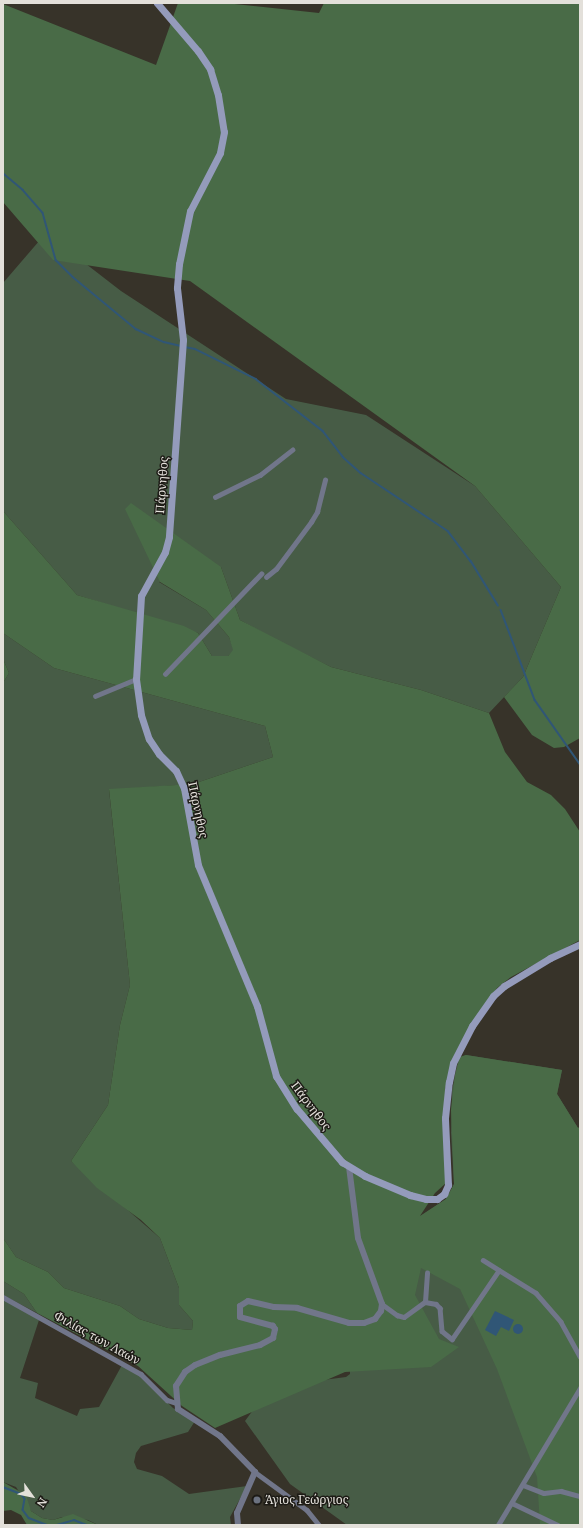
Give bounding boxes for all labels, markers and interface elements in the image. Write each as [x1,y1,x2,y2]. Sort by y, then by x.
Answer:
street label: Πάρνηθος [153,456,171,514]
street label: Πάρνηθος [185,780,211,840]
street label: Πάρνηθος [288,1079,334,1133]
street label: Φιλίας των Λαών [51,1308,143,1368]
north arrow [12,1476,52,1516]
place label: Άγιος Γεώργιος [265,1493,349,1507]
text: N [34,1495,51,1511]
marker: Άγιος Γεώργιος [252,1495,262,1505]

